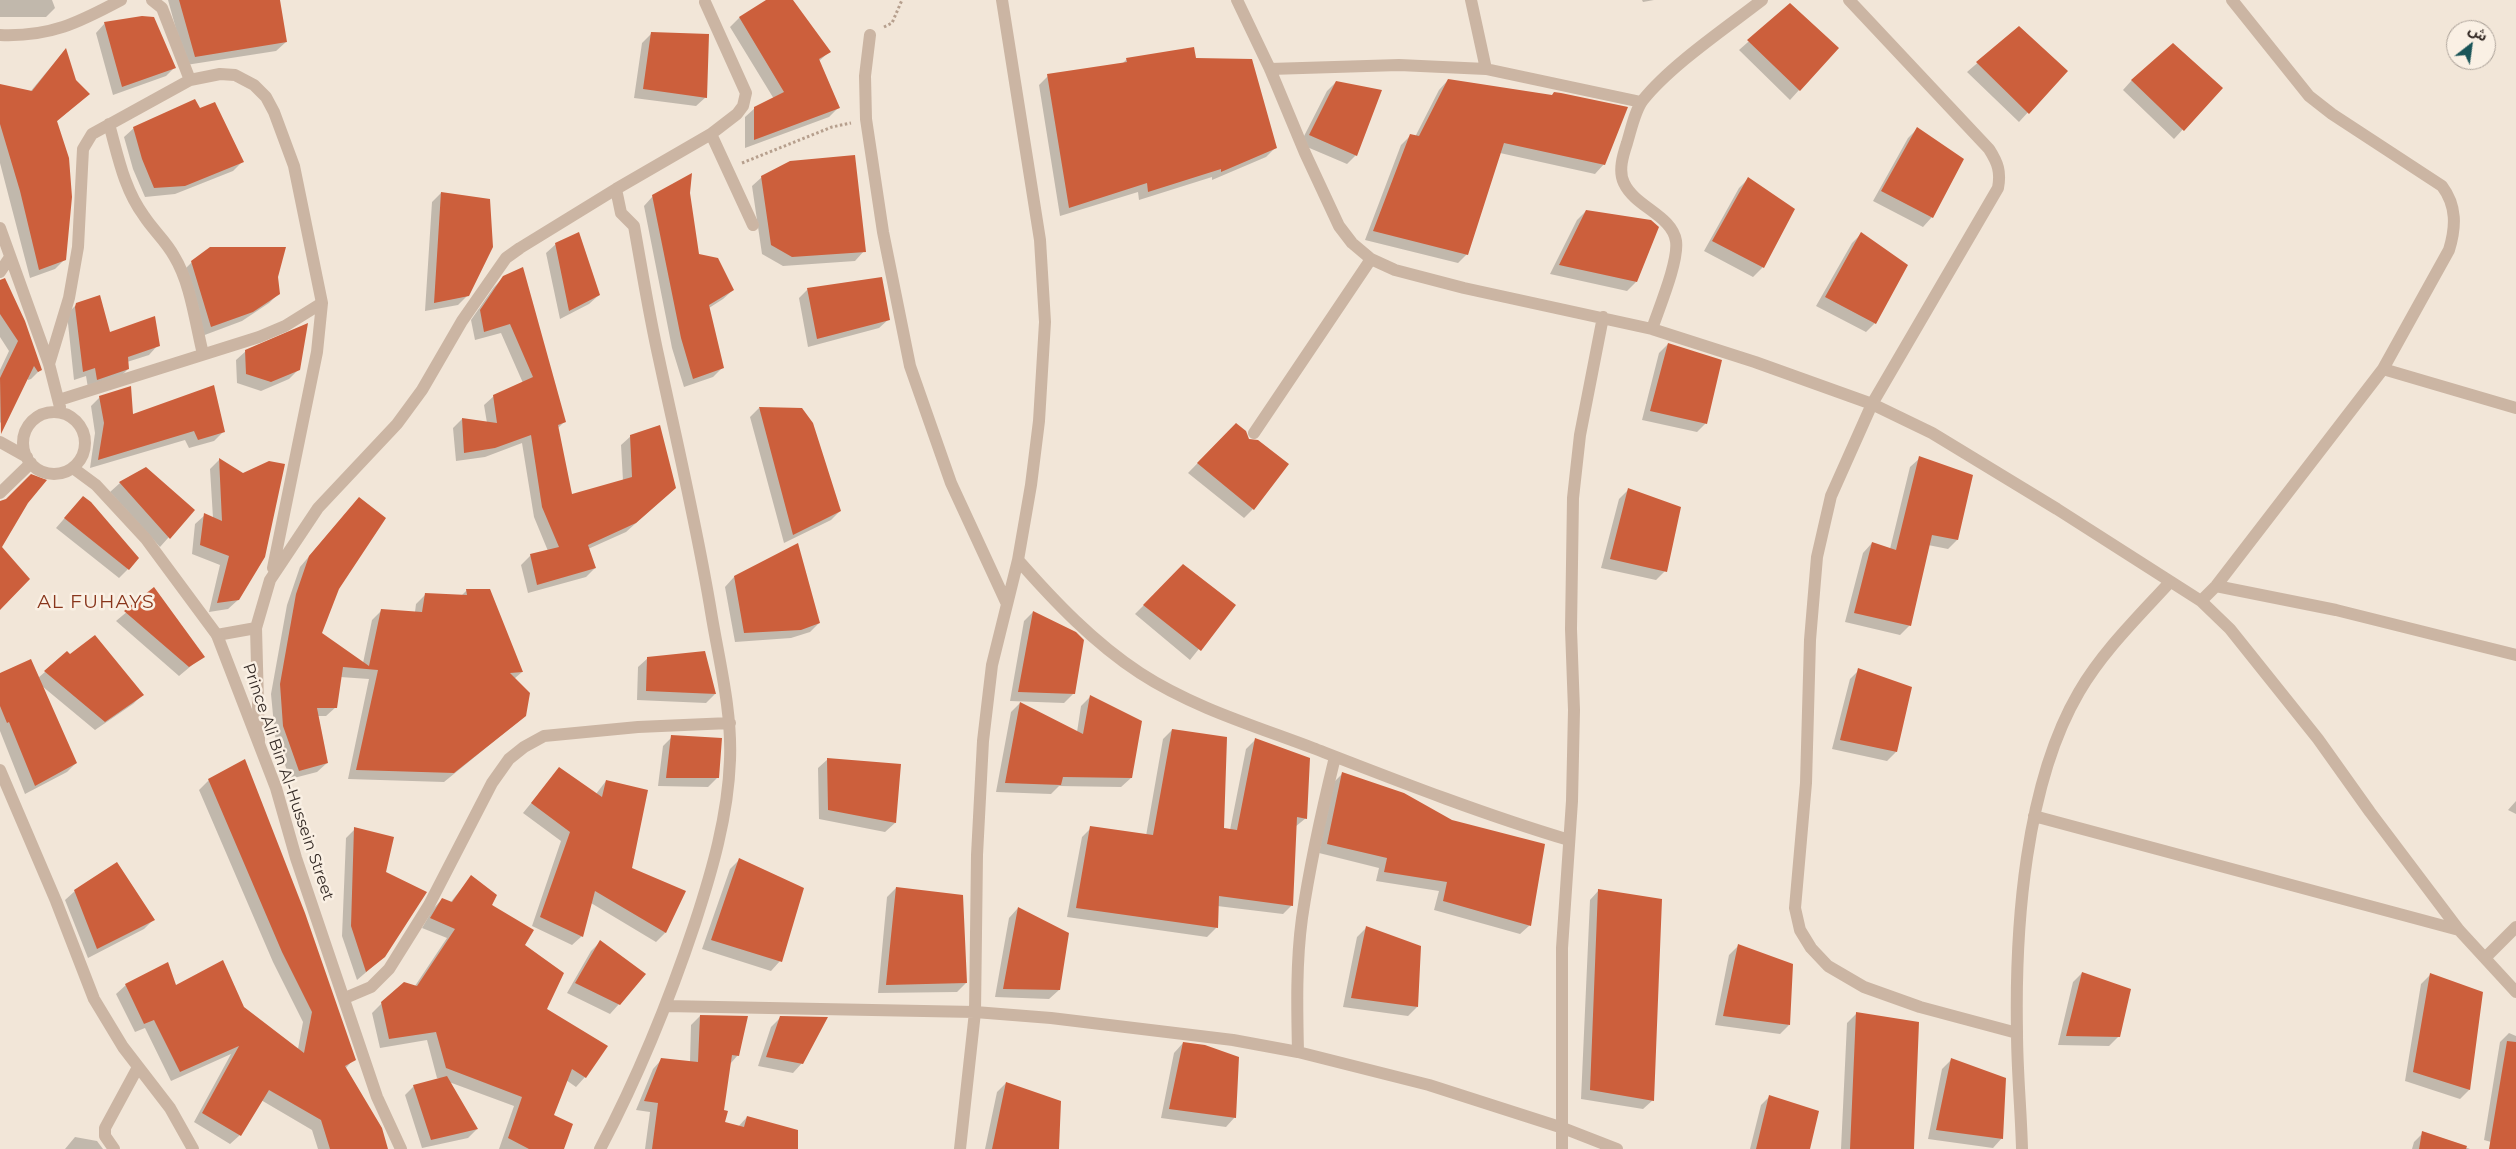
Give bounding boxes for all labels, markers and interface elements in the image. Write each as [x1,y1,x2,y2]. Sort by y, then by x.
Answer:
north arrow [2446,20,2496,70]
text: ش [2465,20,2491,45]
district label: AL FUHAYS [36,591,156,613]
street label: Prince Ali Bin Al-Hussein Street [238,661,338,903]

